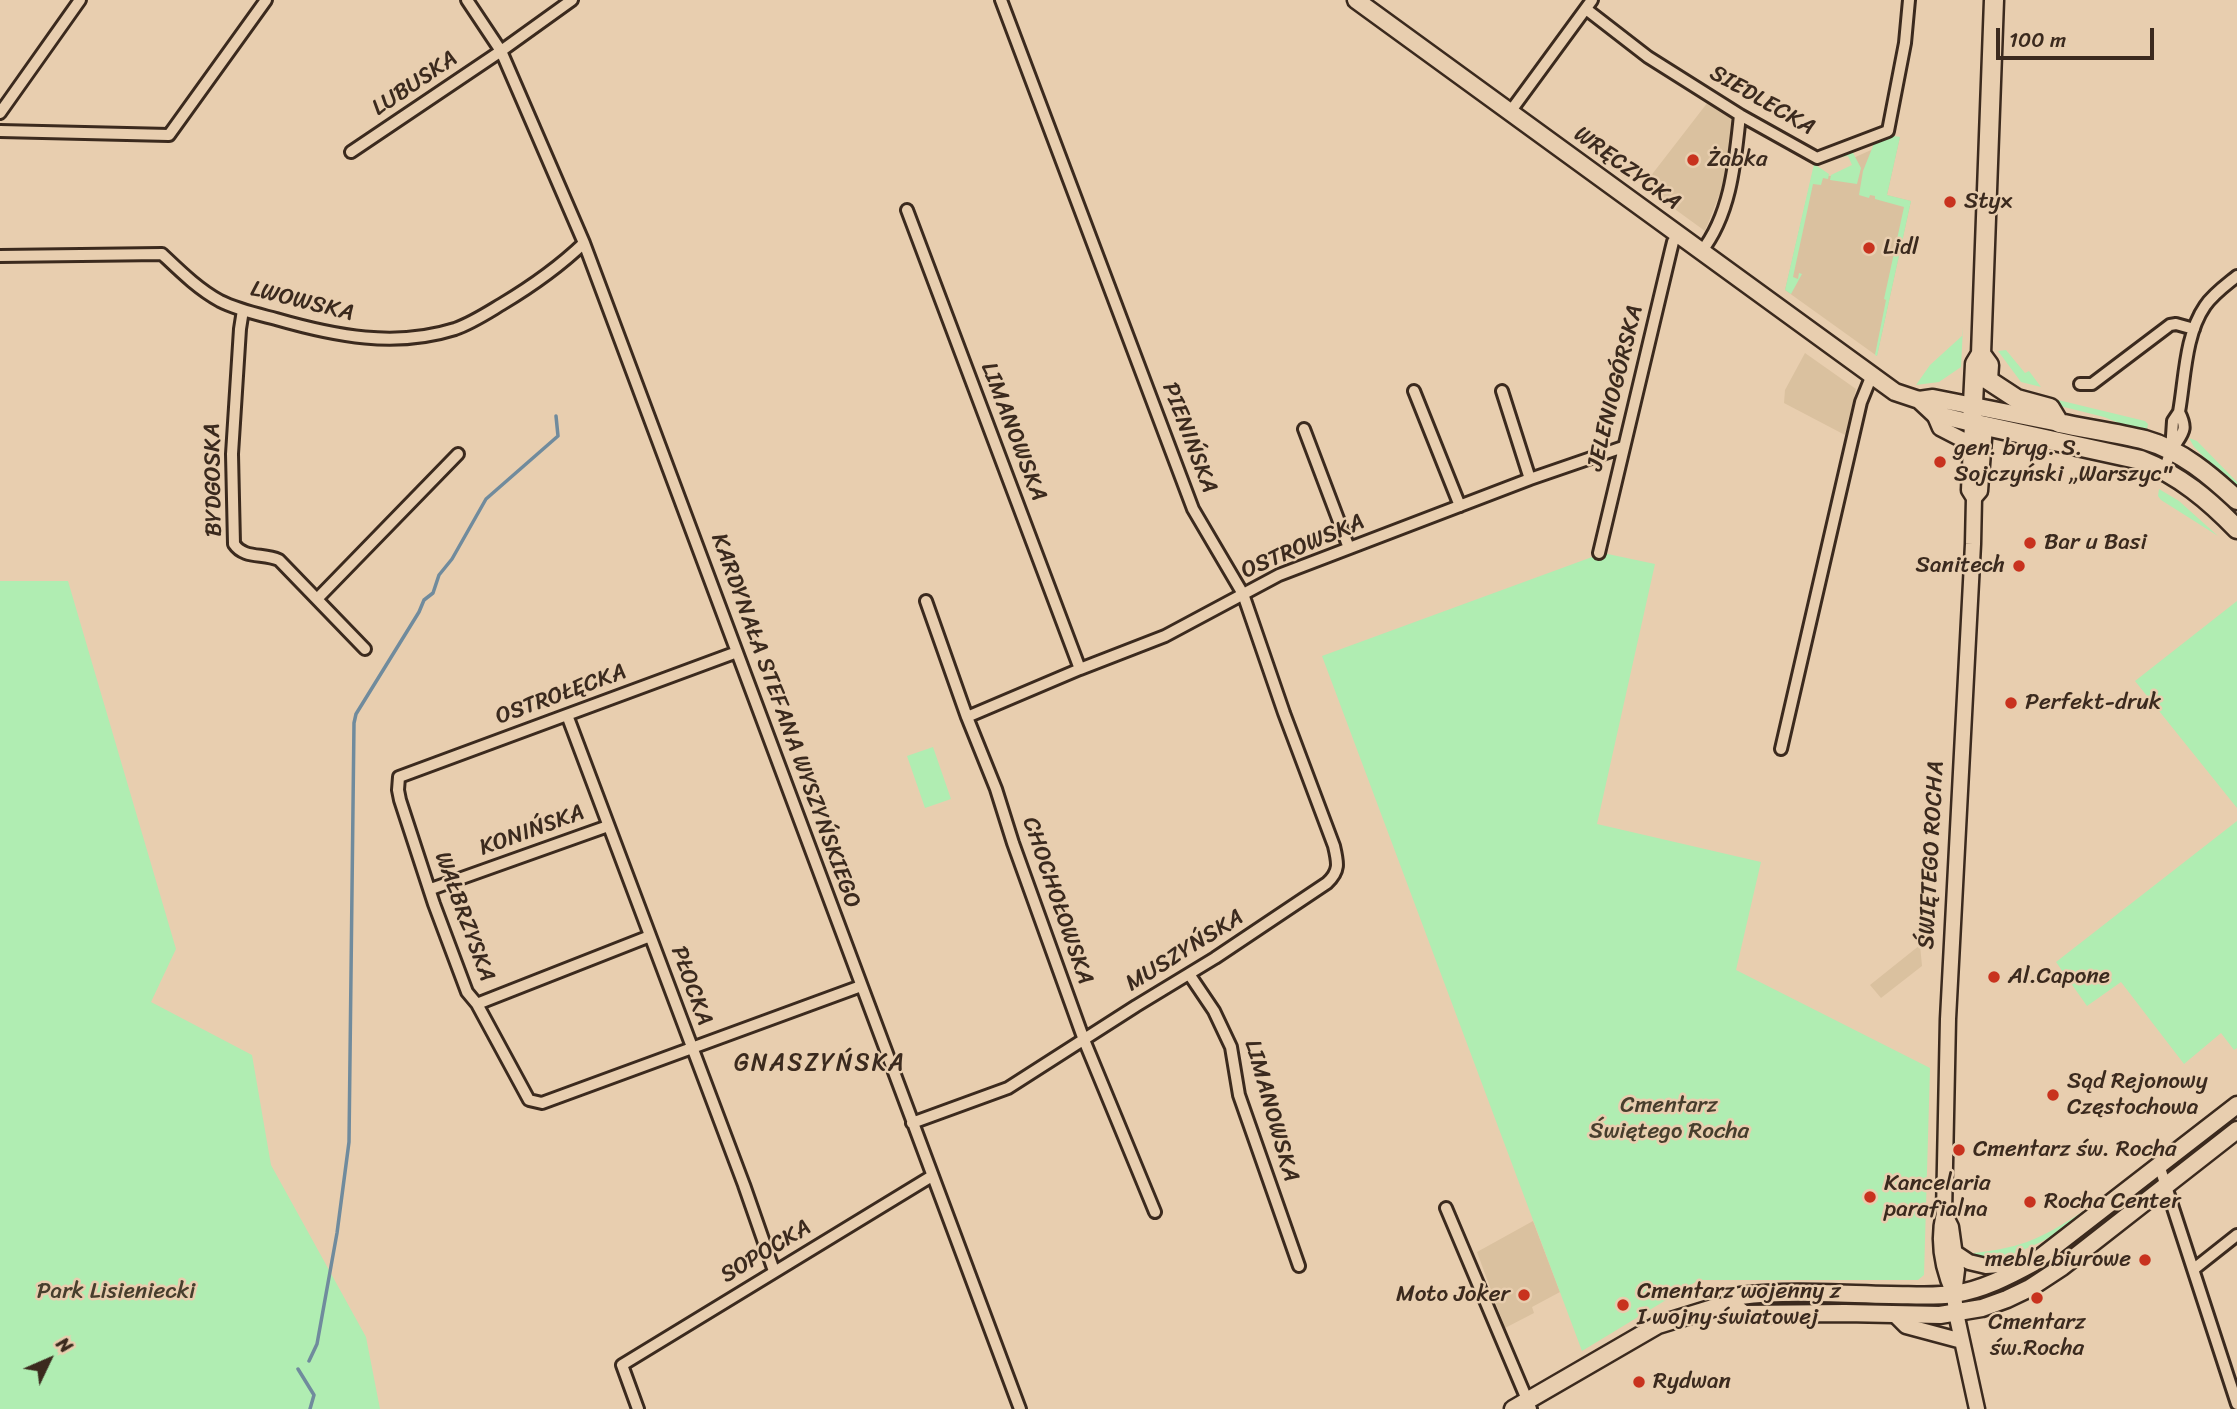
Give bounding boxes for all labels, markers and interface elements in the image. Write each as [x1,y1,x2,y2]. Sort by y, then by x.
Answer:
scale bar [1999,14,2156,58]
text: 100 m [2009,21,2066,59]
street label: LUBUSKA [367,45,463,123]
street label: SIEDLECKA [1704,60,1820,142]
street label: WRĘCZYCKA [1568,121,1686,217]
place label: Żabka [1707,146,1767,174]
marker: Żabka [1685,152,1701,168]
place label: Styx [1964,188,2012,216]
marker: Styx [1942,194,1958,210]
place label: Lidl [1883,234,1919,262]
marker: Lidl [1861,240,1877,256]
street label: LWOWSKA [248,276,356,328]
street label: JELENIOGÓRSKA [1582,302,1650,474]
street label: LIMANOWSKA [974,359,1052,505]
street label: PIENIŃSKA [1155,379,1223,497]
street label: BYDGOSKA [199,423,229,537]
place label: gen. bryg. S. Sojczyński „Warszyc" [1954,435,2172,489]
marker: gen. bryg. S. Sojczyński „Warszyc" [1932,454,1948,470]
street label: OSTROWSKA [1237,509,1369,585]
place label: Bar u Basi [2044,529,2147,557]
street label: KARDYNAŁA STEFANA WYSZYŃSKIEGO [704,530,866,912]
marker: Bar u Basi [2022,535,2038,551]
place label: Sanitech [1916,552,2005,580]
marker: Sanitech [2011,558,2027,574]
street label: OSTROŁĘCKA [492,659,630,731]
place label: Perfekt-druk [2025,689,2161,717]
marker: Perfekt-druk [2003,695,2019,711]
street label: ŚWIĘTEGO ROCHA [1913,760,1951,950]
street label: KONIŃSKA [476,799,588,863]
street label: CHOCHOŁOWSKA [1015,814,1099,988]
street label: WAŁBRZYSKA [428,848,500,986]
street label: MUSZYŃSKA [1121,904,1249,998]
street label: PŁOCKA [664,942,718,1030]
place label: Al.Capone [2008,963,2110,991]
marker: Al.Capone [1986,969,2002,985]
street label: LIMANOWSKA [1238,1037,1304,1185]
district label: GNASZYŃSKA [737,1050,903,1078]
place label: Sąd Rejonowy Częstochowa [2067,1068,2208,1122]
marker: Sąd Rejonowy Częstochowa [2045,1087,2061,1103]
park label: Cmentarz Świętego Rocha [1589,1092,1749,1146]
place label: Cmentarz św. Rocha [1973,1136,2177,1164]
marker: Cmentarz św. Rocha [1951,1142,1967,1158]
place label: Kancelaria parafialna [1884,1170,1991,1224]
place label: Rocha Center [2044,1188,2181,1216]
marker: Kancelaria parafialna [1862,1189,1878,1205]
marker: Rocha Center [2022,1194,2038,1210]
street label: SOPOCKA [716,1214,816,1290]
place label: meble biurowe [1985,1246,2131,1274]
marker: meble biurowe [2137,1252,2153,1268]
park label: Park Lisieniecki [37,1278,195,1306]
place label: Cmentarz wojenny z I wojny światowej [1637,1278,1841,1332]
place label: Moto Joker [1396,1281,1510,1309]
marker: Moto Joker [1516,1287,1532,1303]
marker: Cmentarz św.Rocha [2029,1290,2045,1306]
marker: Cmentarz wojenny z I wojny światowej [1615,1297,1631,1313]
place label: Cmentarz św.Rocha [1988,1309,2086,1363]
north arrow [14,1325,84,1395]
text: N [48,1329,81,1361]
place label: Rydwan [1653,1368,1731,1396]
marker: Rydwan [1631,1374,1647,1390]

